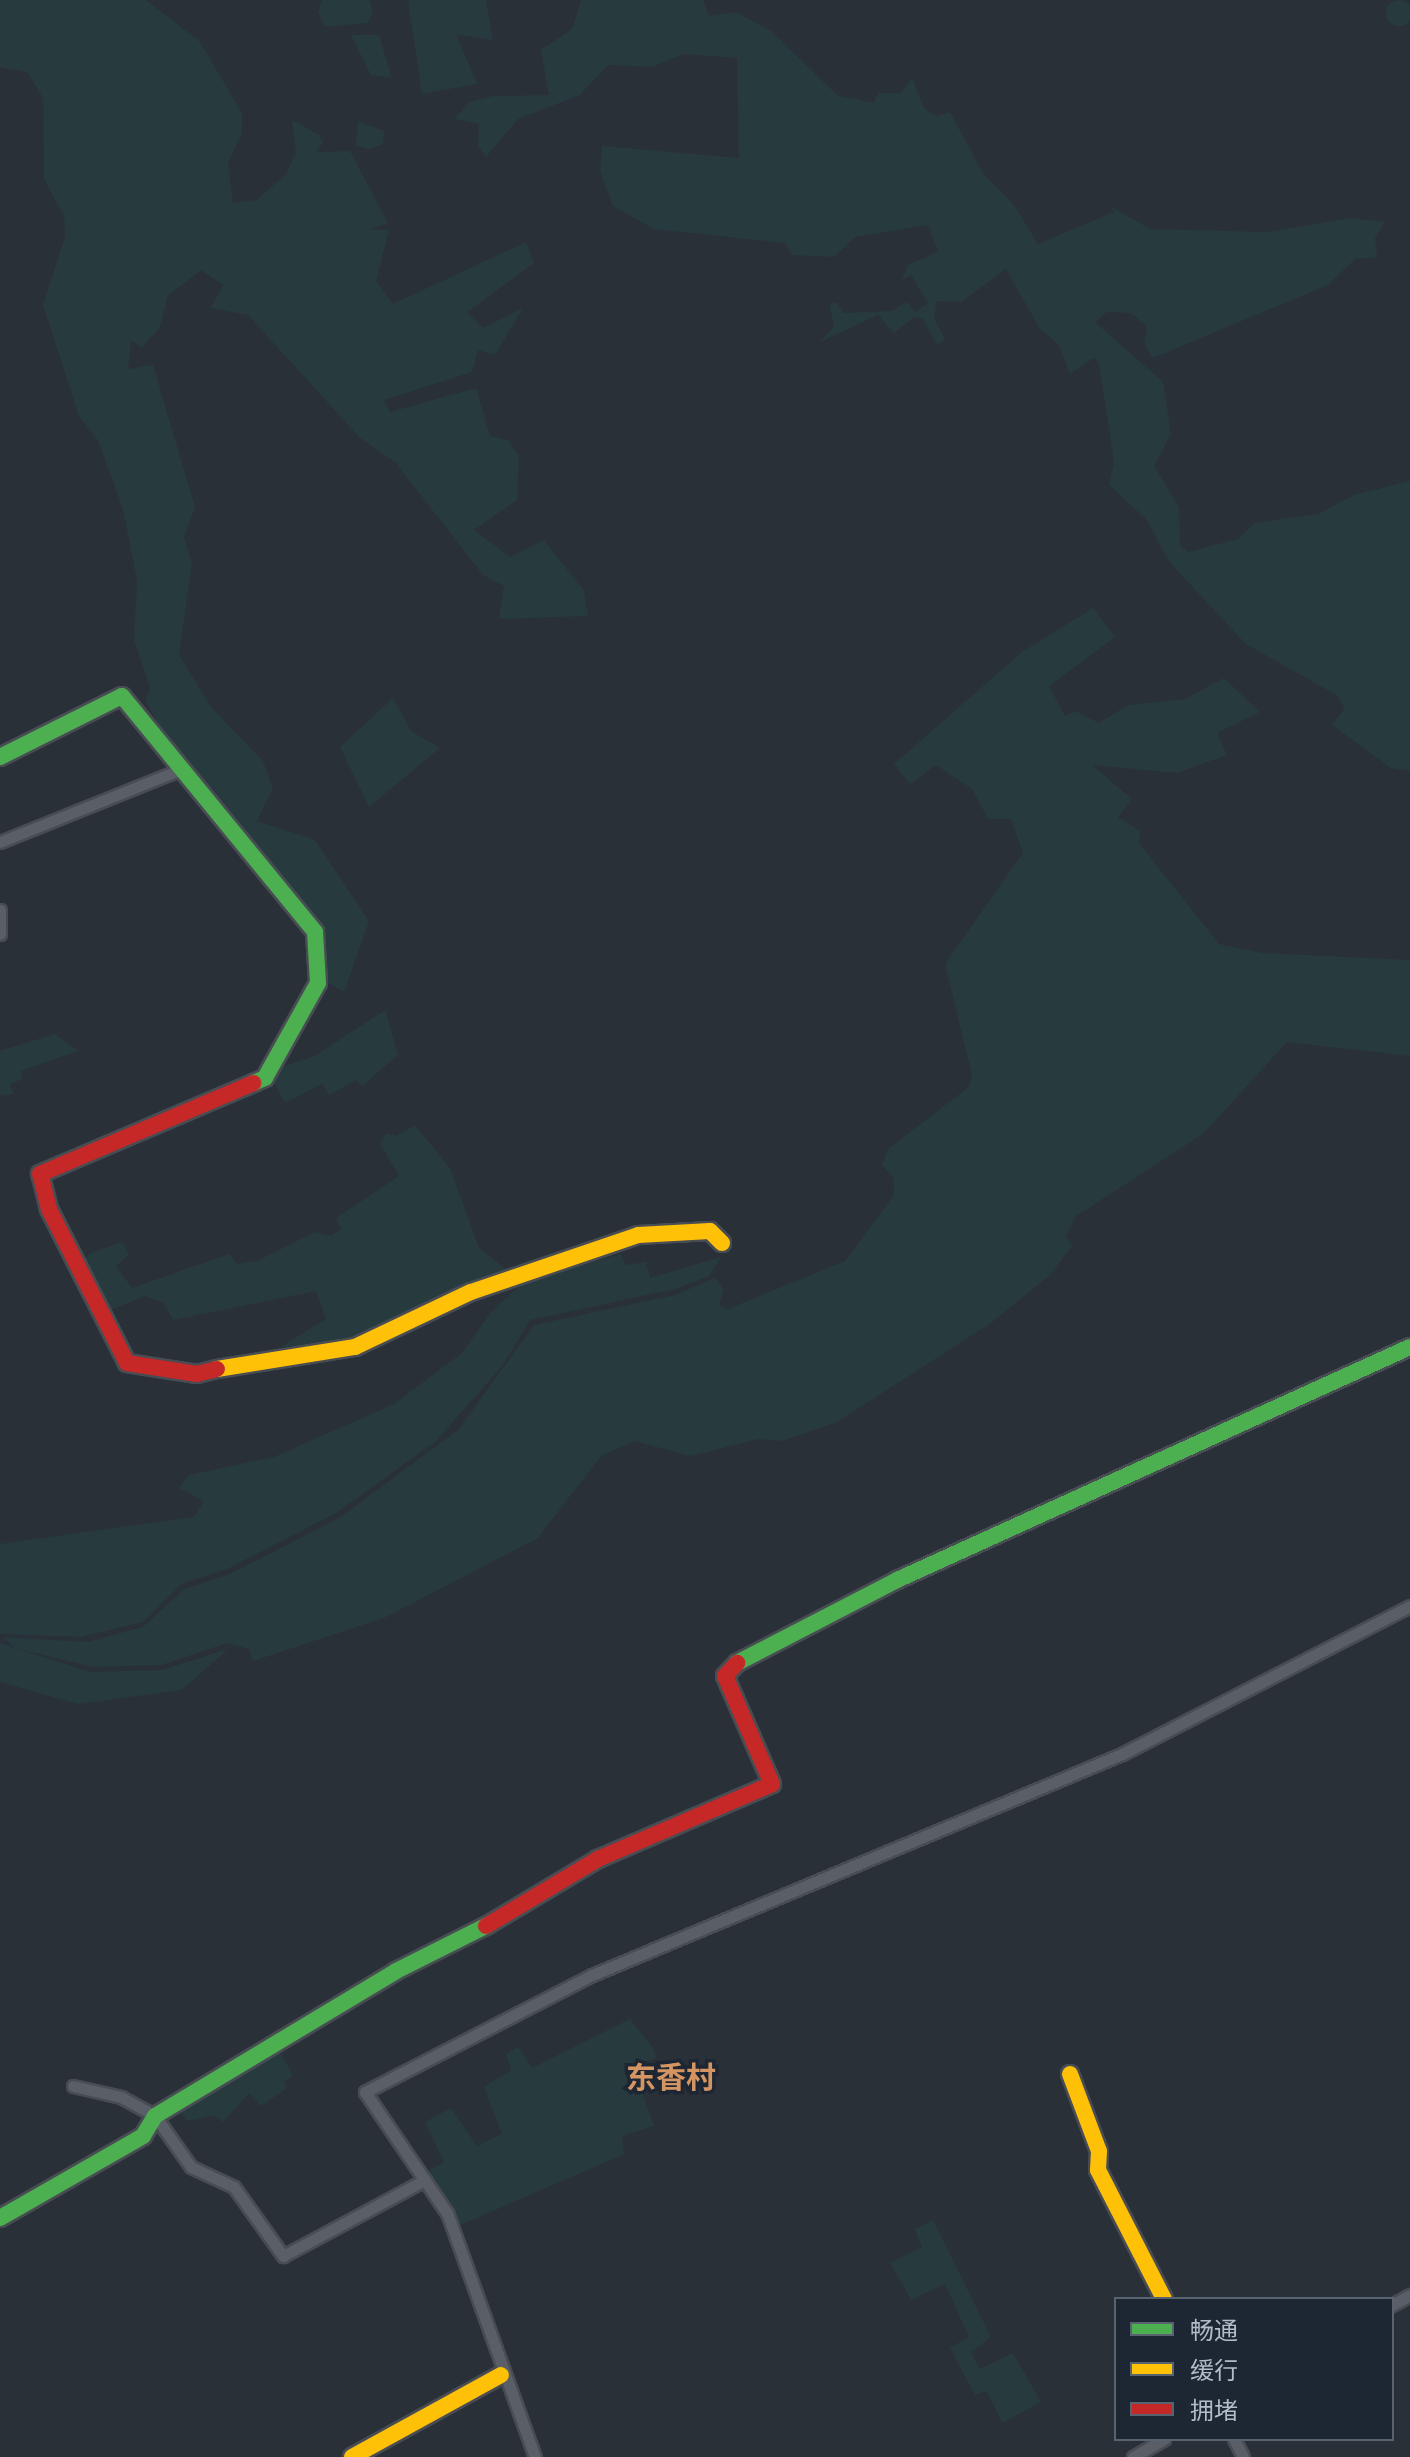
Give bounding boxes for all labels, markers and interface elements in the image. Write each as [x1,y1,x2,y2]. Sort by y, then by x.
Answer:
district label: 东香村 [626,2060,716,2096]
legend [1114,2297,1394,2441]
text: 畅通 [1190,2314,1238,2347]
text: 缓行 [1190,2354,1238,2387]
text: 拥堵 [1190,2394,1238,2427]

